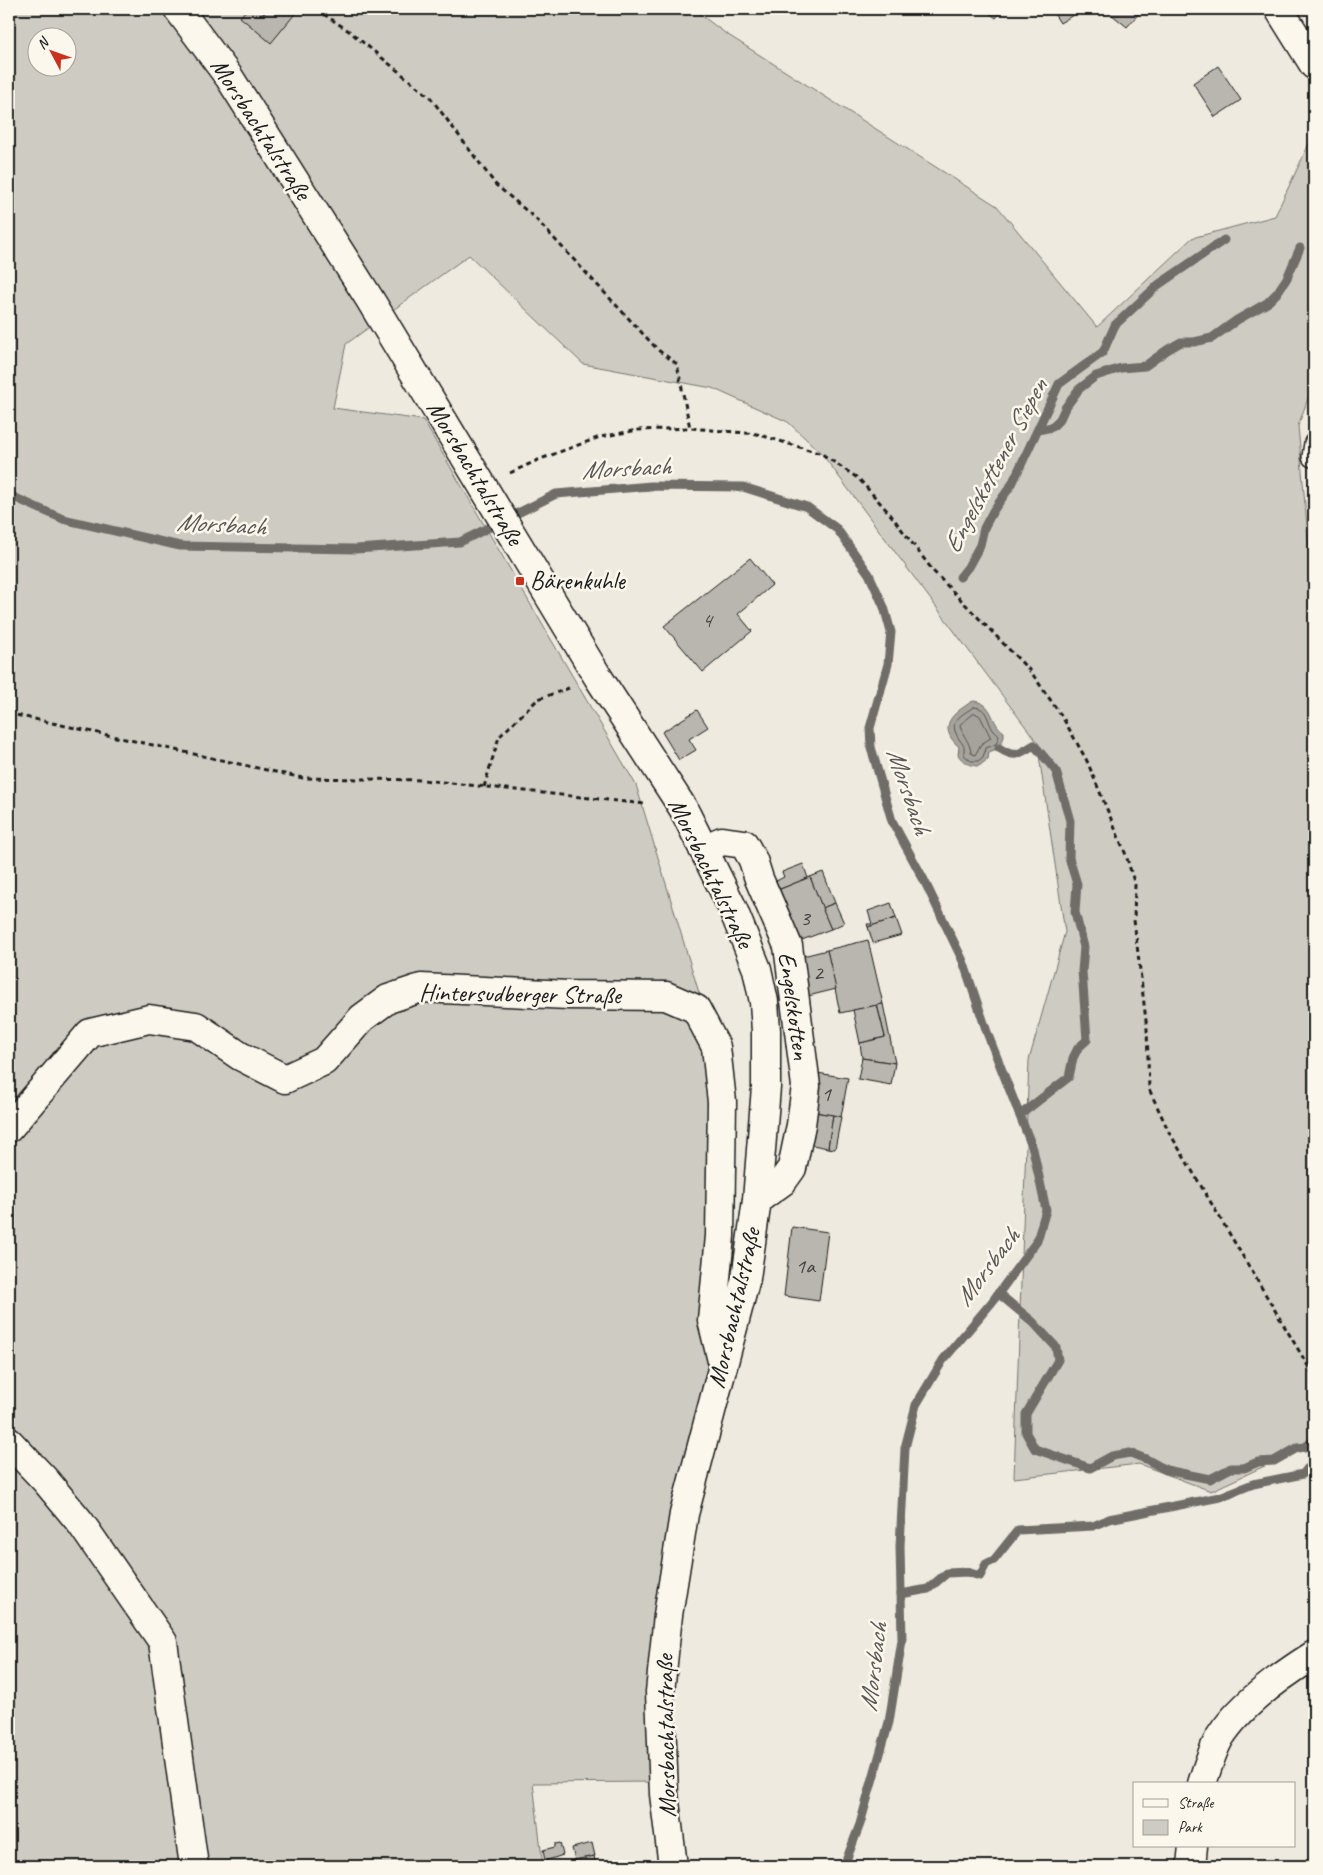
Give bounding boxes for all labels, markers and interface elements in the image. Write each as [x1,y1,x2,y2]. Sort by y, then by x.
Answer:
north arrow [28,28,78,78]
text: N [33,33,53,53]
street label: Morsbachtalstraße [203,52,320,208]
water label: Engelskottener Siepen [935,371,1056,559]
street label: Morsbachtalstraße [419,395,532,553]
water label: Morsbach [581,449,673,487]
water label: Morsbach [176,505,268,543]
place label: Bärenkuhle [530,565,627,597]
marker: Bärenkuhle [514,575,526,587]
house number: 4 [702,606,714,634]
water label: Morsbach [879,744,940,840]
street label: Morsbachtalstraße [661,793,762,955]
house number: 3 [800,904,812,932]
street label: Engelskotten [771,950,817,1062]
house number: 2 [813,959,825,987]
street label: Hintersudberger Straße [419,976,623,1012]
house number: 1 [821,1080,832,1108]
water label: Morsbach [947,1220,1028,1312]
street label: Morsbachtalstraße [700,1223,768,1391]
house number: 1a [795,1252,816,1280]
water label: Morsbach [851,1619,895,1713]
street label: Morsbachtalstraße [649,1652,683,1818]
legend [1133,1782,1296,1848]
text: Straße [1178,1794,1214,1813]
text: Park [1178,1818,1203,1837]

